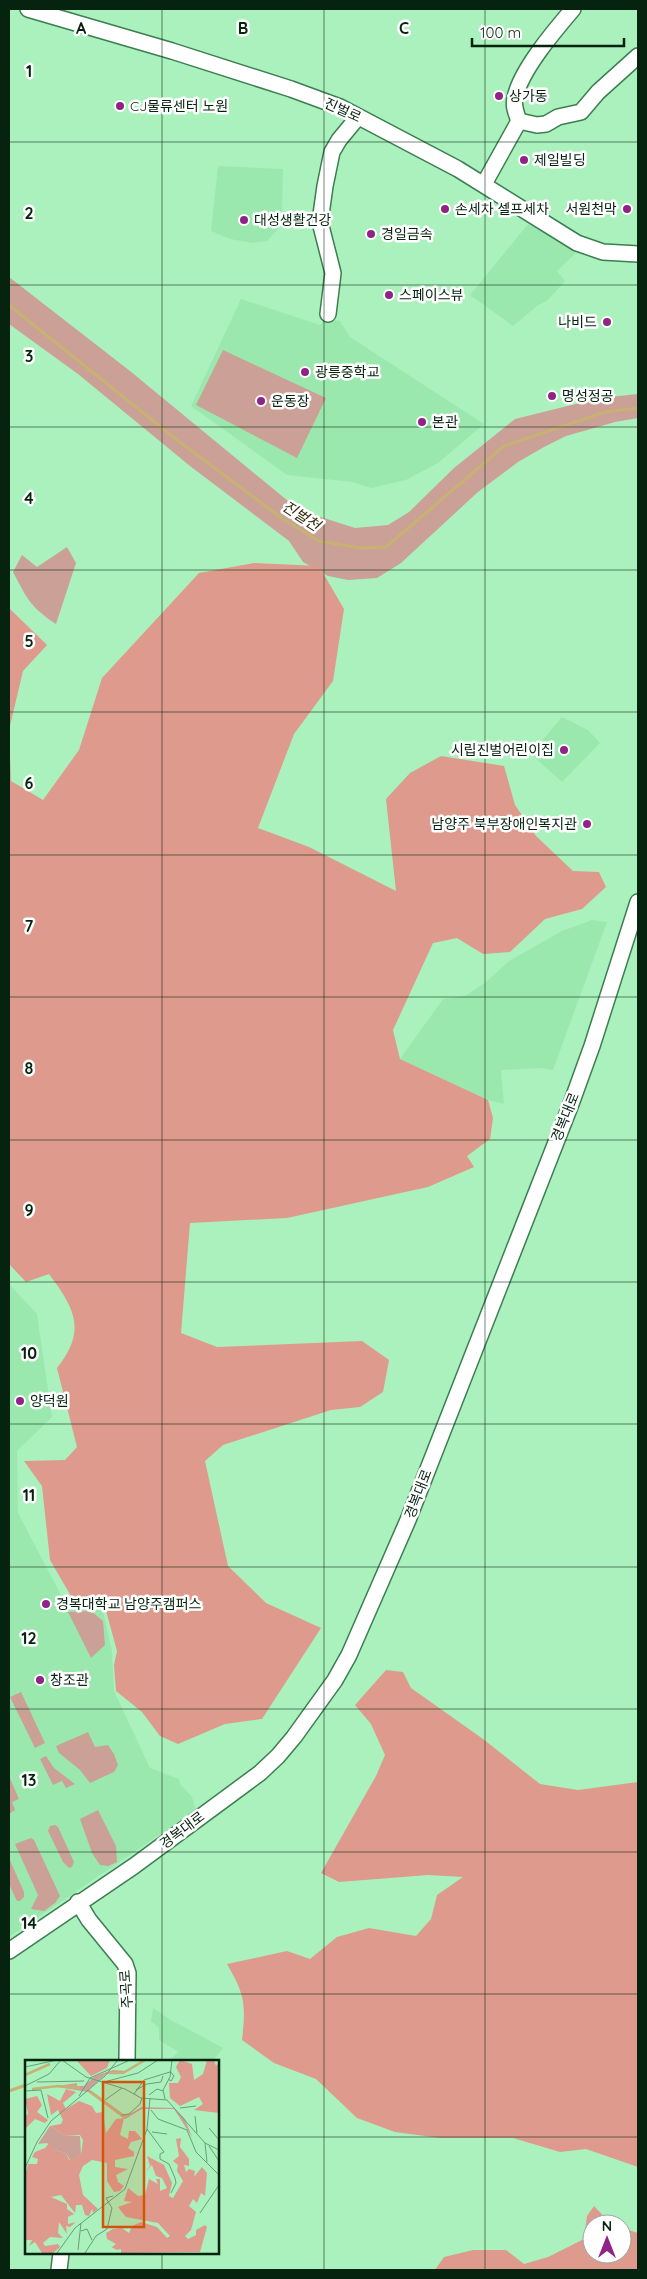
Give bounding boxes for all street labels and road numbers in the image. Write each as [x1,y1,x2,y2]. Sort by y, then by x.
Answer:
street label: 진벌로 [322,94,364,126]
street label: 경복대로 [547,1090,583,1144]
street label: 경복대로 [400,1467,436,1521]
street label: 경복대로 [156,1807,208,1853]
street label: 주곡로 [116,1969,136,2009]

